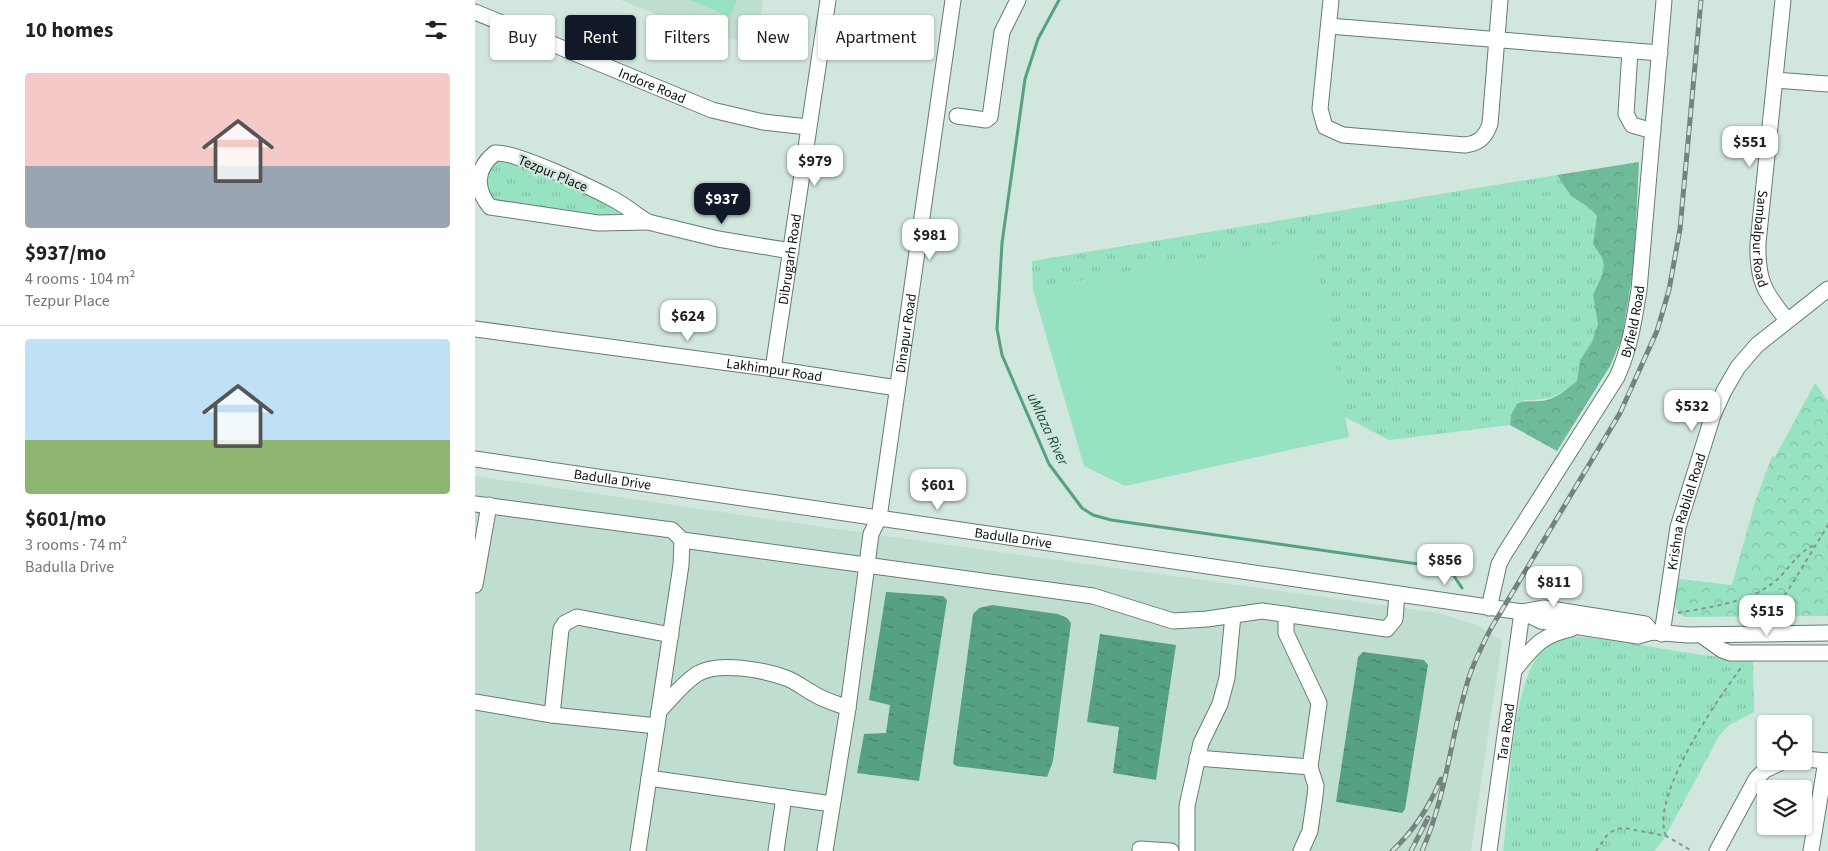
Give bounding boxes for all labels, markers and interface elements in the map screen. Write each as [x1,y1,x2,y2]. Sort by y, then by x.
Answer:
text: 10 homes [25,15,113,45]
chip: Buy [490,15,555,60]
chip: Rent [565,15,636,60]
chip: Filters [646,15,728,60]
chip: New [738,15,808,60]
chip: Apartment [818,15,934,60]
icon: filters [422,16,450,44]
street label: Indore Road [615,63,689,109]
icon: home [193,106,283,196]
pin: $551 [1720,126,1780,168]
text: $551 [1733,131,1767,153]
pin: $979 [785,144,845,187]
street label: Tezpur Place [515,150,591,198]
text: $979 [798,150,832,172]
pin: $937 [692,182,752,225]
text: $937 [705,188,739,210]
street label: Sambalpur Road [1747,189,1773,291]
street label: Dibrugarh Road [774,213,807,306]
pin: $981 [900,218,960,261]
text: $981 [913,224,947,246]
text: $937/mo [25,238,106,268]
text: 4 rooms · 104 m² [25,268,135,290]
street label: Byfield Road [1616,285,1650,361]
text: Tezpur Place [25,290,110,312]
street label: Dinapur Road [891,292,922,374]
pin: $624 [658,300,718,342]
text: $624 [671,305,705,327]
street label: Lakhimpur Road [725,354,823,387]
icon: home [193,371,283,461]
water label: uMlaza River [1022,389,1074,470]
pin: $532 [1662,390,1722,432]
text: $532 [1675,395,1709,417]
street label: Krishna Rabilal Road [1663,451,1712,572]
street label: Badulla Drive [572,465,653,496]
pin: $601 [908,468,968,511]
text: $601 [921,474,955,496]
text: $601/mo [25,504,106,534]
street label: Badulla Drive [973,523,1053,554]
text: 3 rooms · 74 m² [25,534,127,556]
pin: $856 [1415,544,1475,586]
text: $856 [1428,549,1462,571]
text: Badulla Drive [25,556,114,578]
pin: $811 [1524,566,1584,608]
text: $811 [1537,571,1571,593]
pin: $515 [1737,594,1797,637]
text: $515 [1750,600,1784,622]
street label: Tara Road [1493,702,1520,762]
map controls [1757,715,1812,835]
button: locate [1757,715,1812,770]
button: layers [1757,780,1812,835]

